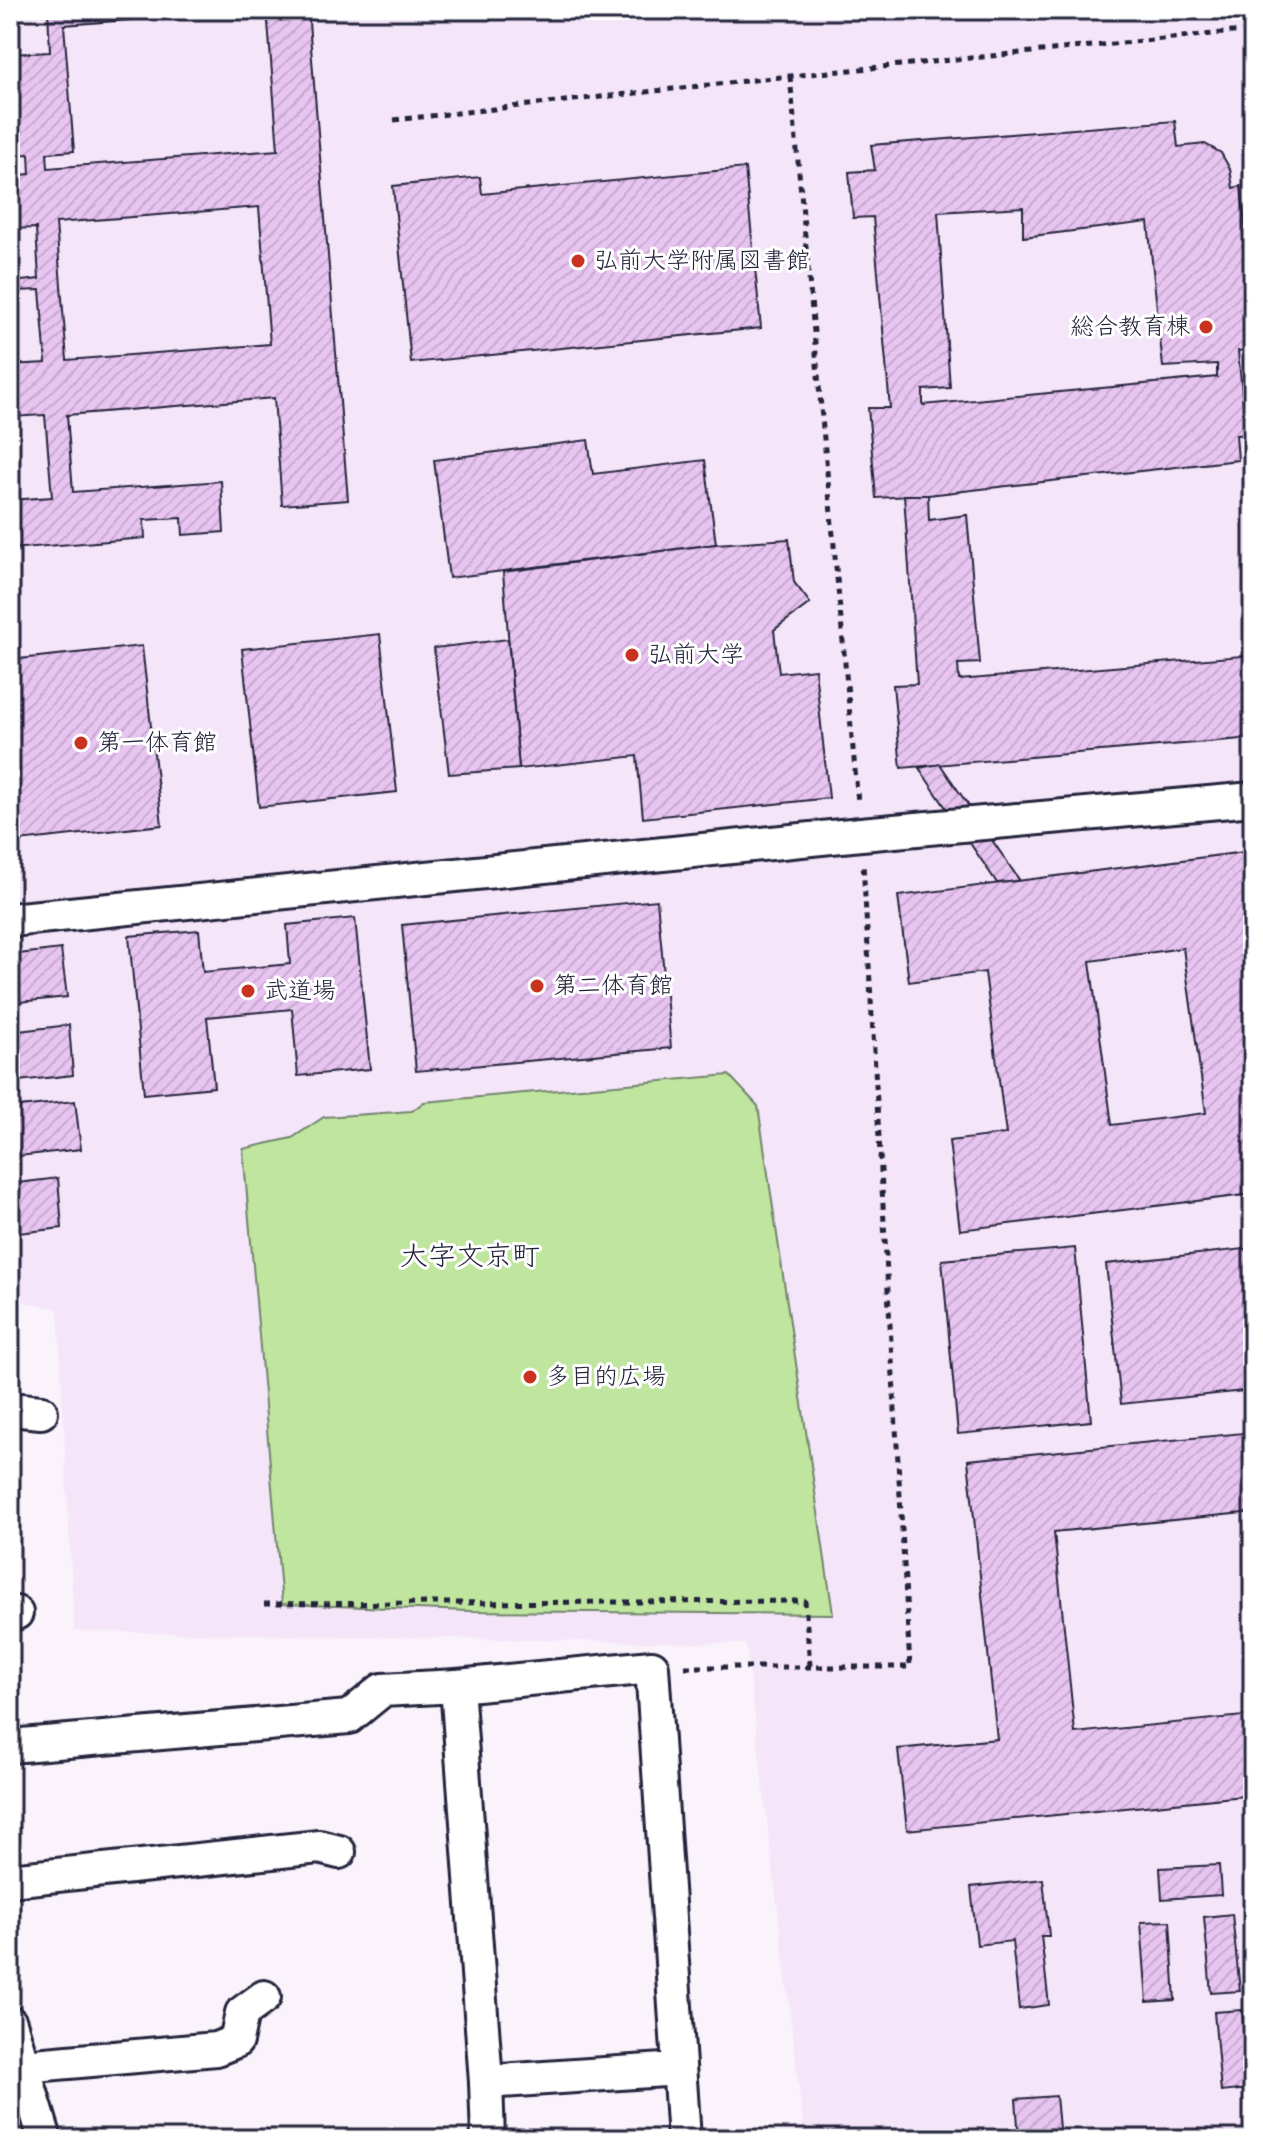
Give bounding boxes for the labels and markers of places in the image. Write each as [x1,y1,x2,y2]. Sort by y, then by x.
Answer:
place label: 弘前大学附属図書館 [594,244,810,278]
marker: 弘前大学附属図書館 [569,252,587,270]
place label: 総合教育棟 [1070,310,1190,344]
marker: 総合教育棟 [1197,318,1215,336]
place label: 弘前大学 [648,638,744,672]
marker: 弘前大学 [623,646,641,664]
place label: 第一体育館 [97,726,217,760]
marker: 第一体育館 [72,734,90,752]
place label: 第二体育館 [553,969,673,1003]
place label: 武道場 [264,974,336,1008]
marker: 第二体育館 [528,977,546,995]
marker: 武道場 [239,982,257,1000]
place label: 多目的広場 [546,1360,666,1394]
marker: 多目的広場 [521,1368,539,1386]

